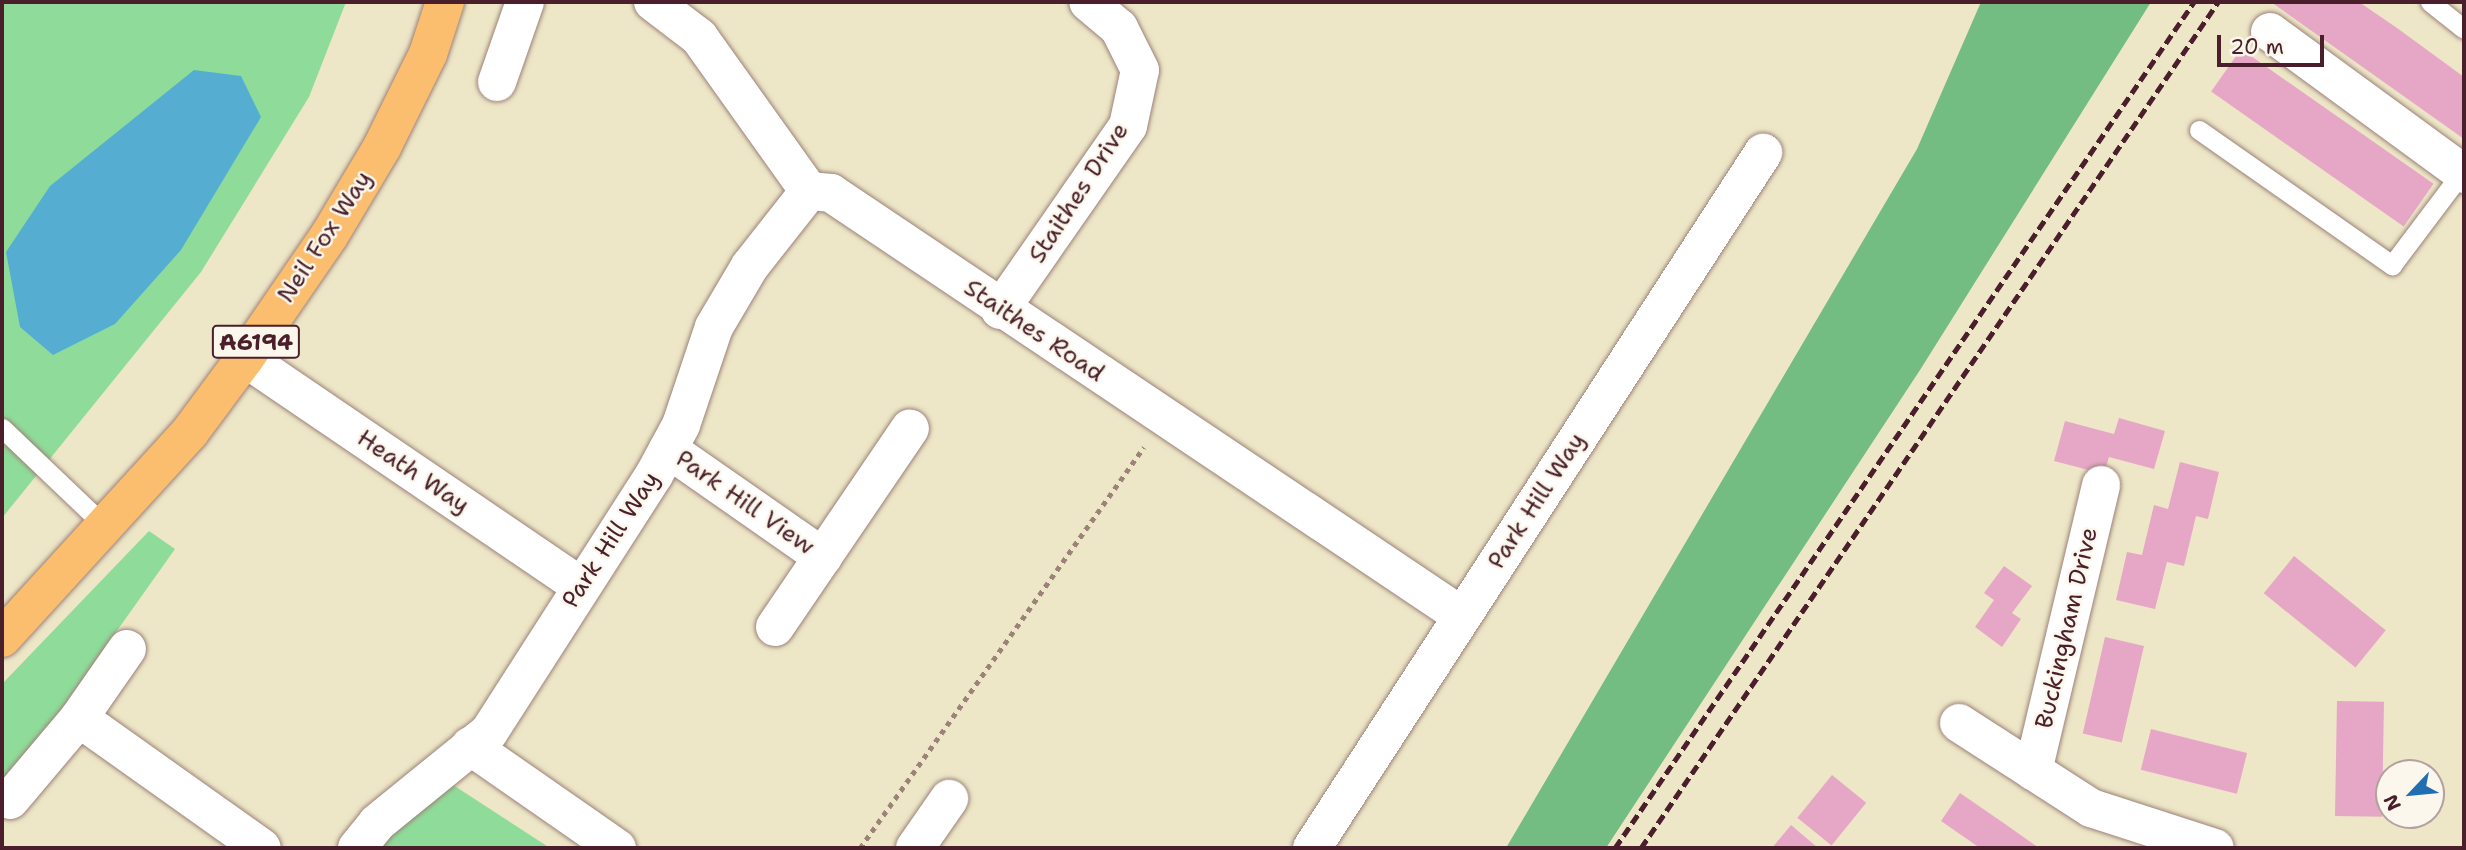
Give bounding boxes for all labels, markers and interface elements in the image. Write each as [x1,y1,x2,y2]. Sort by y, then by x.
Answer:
scale bar [2221,21,2328,65]
text: 20 m [2230,33,2284,61]
street label: Staithes Drive [1023,117,1135,269]
street label: Neil Fox Way [272,166,378,308]
street label: Staithes Road [958,274,1110,388]
road number: A6194 [210,322,302,362]
street label: Heath Way [351,424,475,520]
street label: Park Hill Way [1482,427,1592,575]
street label: Park Hill View [670,444,820,562]
street label: Park Hill Way [556,466,666,614]
street label: Buckingham Drive [2030,525,2104,731]
north arrow [2375,759,2445,829]
text: N [2378,790,2407,815]

